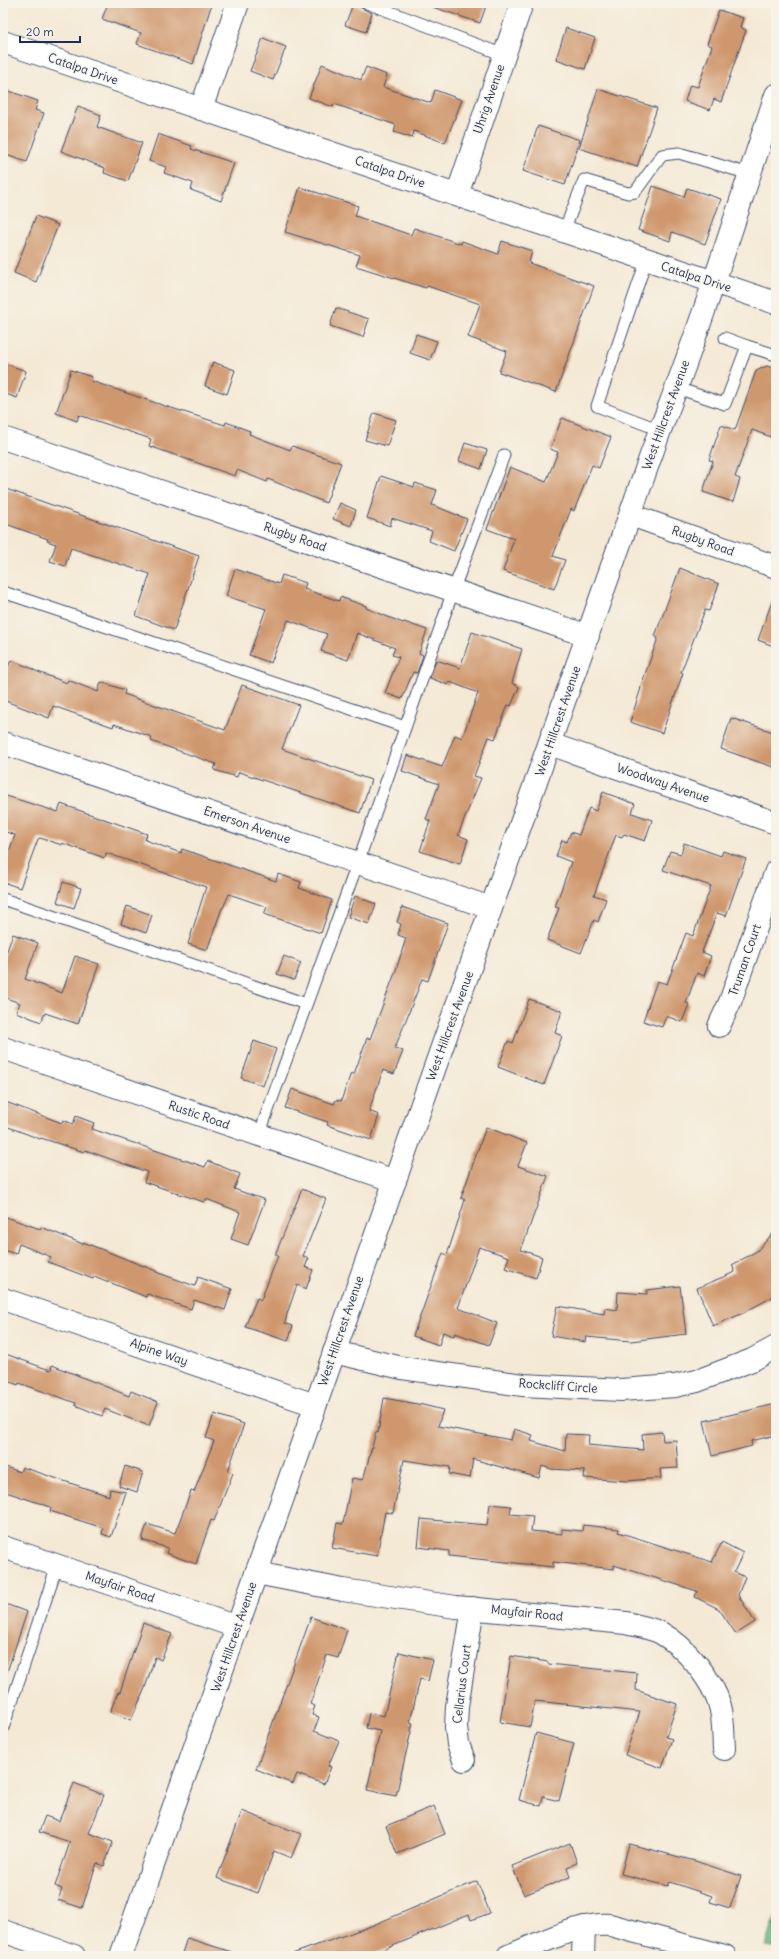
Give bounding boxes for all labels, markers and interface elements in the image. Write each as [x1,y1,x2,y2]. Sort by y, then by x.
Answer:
scale bar [20,18,80,44]
text: 20 m [26,24,54,39]
street label: Catalpa Drive [46,50,120,88]
street label: Uhrig Avenue [470,62,507,136]
street label: Catalpa Drive [353,153,427,191]
street label: Catalpa Drive [659,258,733,295]
street label: West Hillcrest Avenue [639,358,692,472]
street label: Rugby Road [262,519,329,554]
street label: Rugby Road [670,522,737,559]
street label: West Hillcrest Avenue [532,664,583,778]
street label: Woodway Avenue [615,760,712,805]
street label: Emerson Avenue [202,803,293,846]
street label: Truman Court [725,922,764,998]
street label: West Hillcrest Avenue [423,969,476,1083]
street label: Rustic Road [167,1097,232,1132]
street label: West Hillcrest Avenue [315,1274,366,1388]
street label: Alpine Way [128,1335,190,1368]
street label: Rockcliff Circle [518,1375,598,1396]
street label: Mayfair Road [83,1568,157,1605]
street label: West Hillcrest Avenue [208,1580,259,1694]
street label: Mayfair Road [490,1601,564,1624]
street label: Cellarius Court [449,1643,474,1724]

